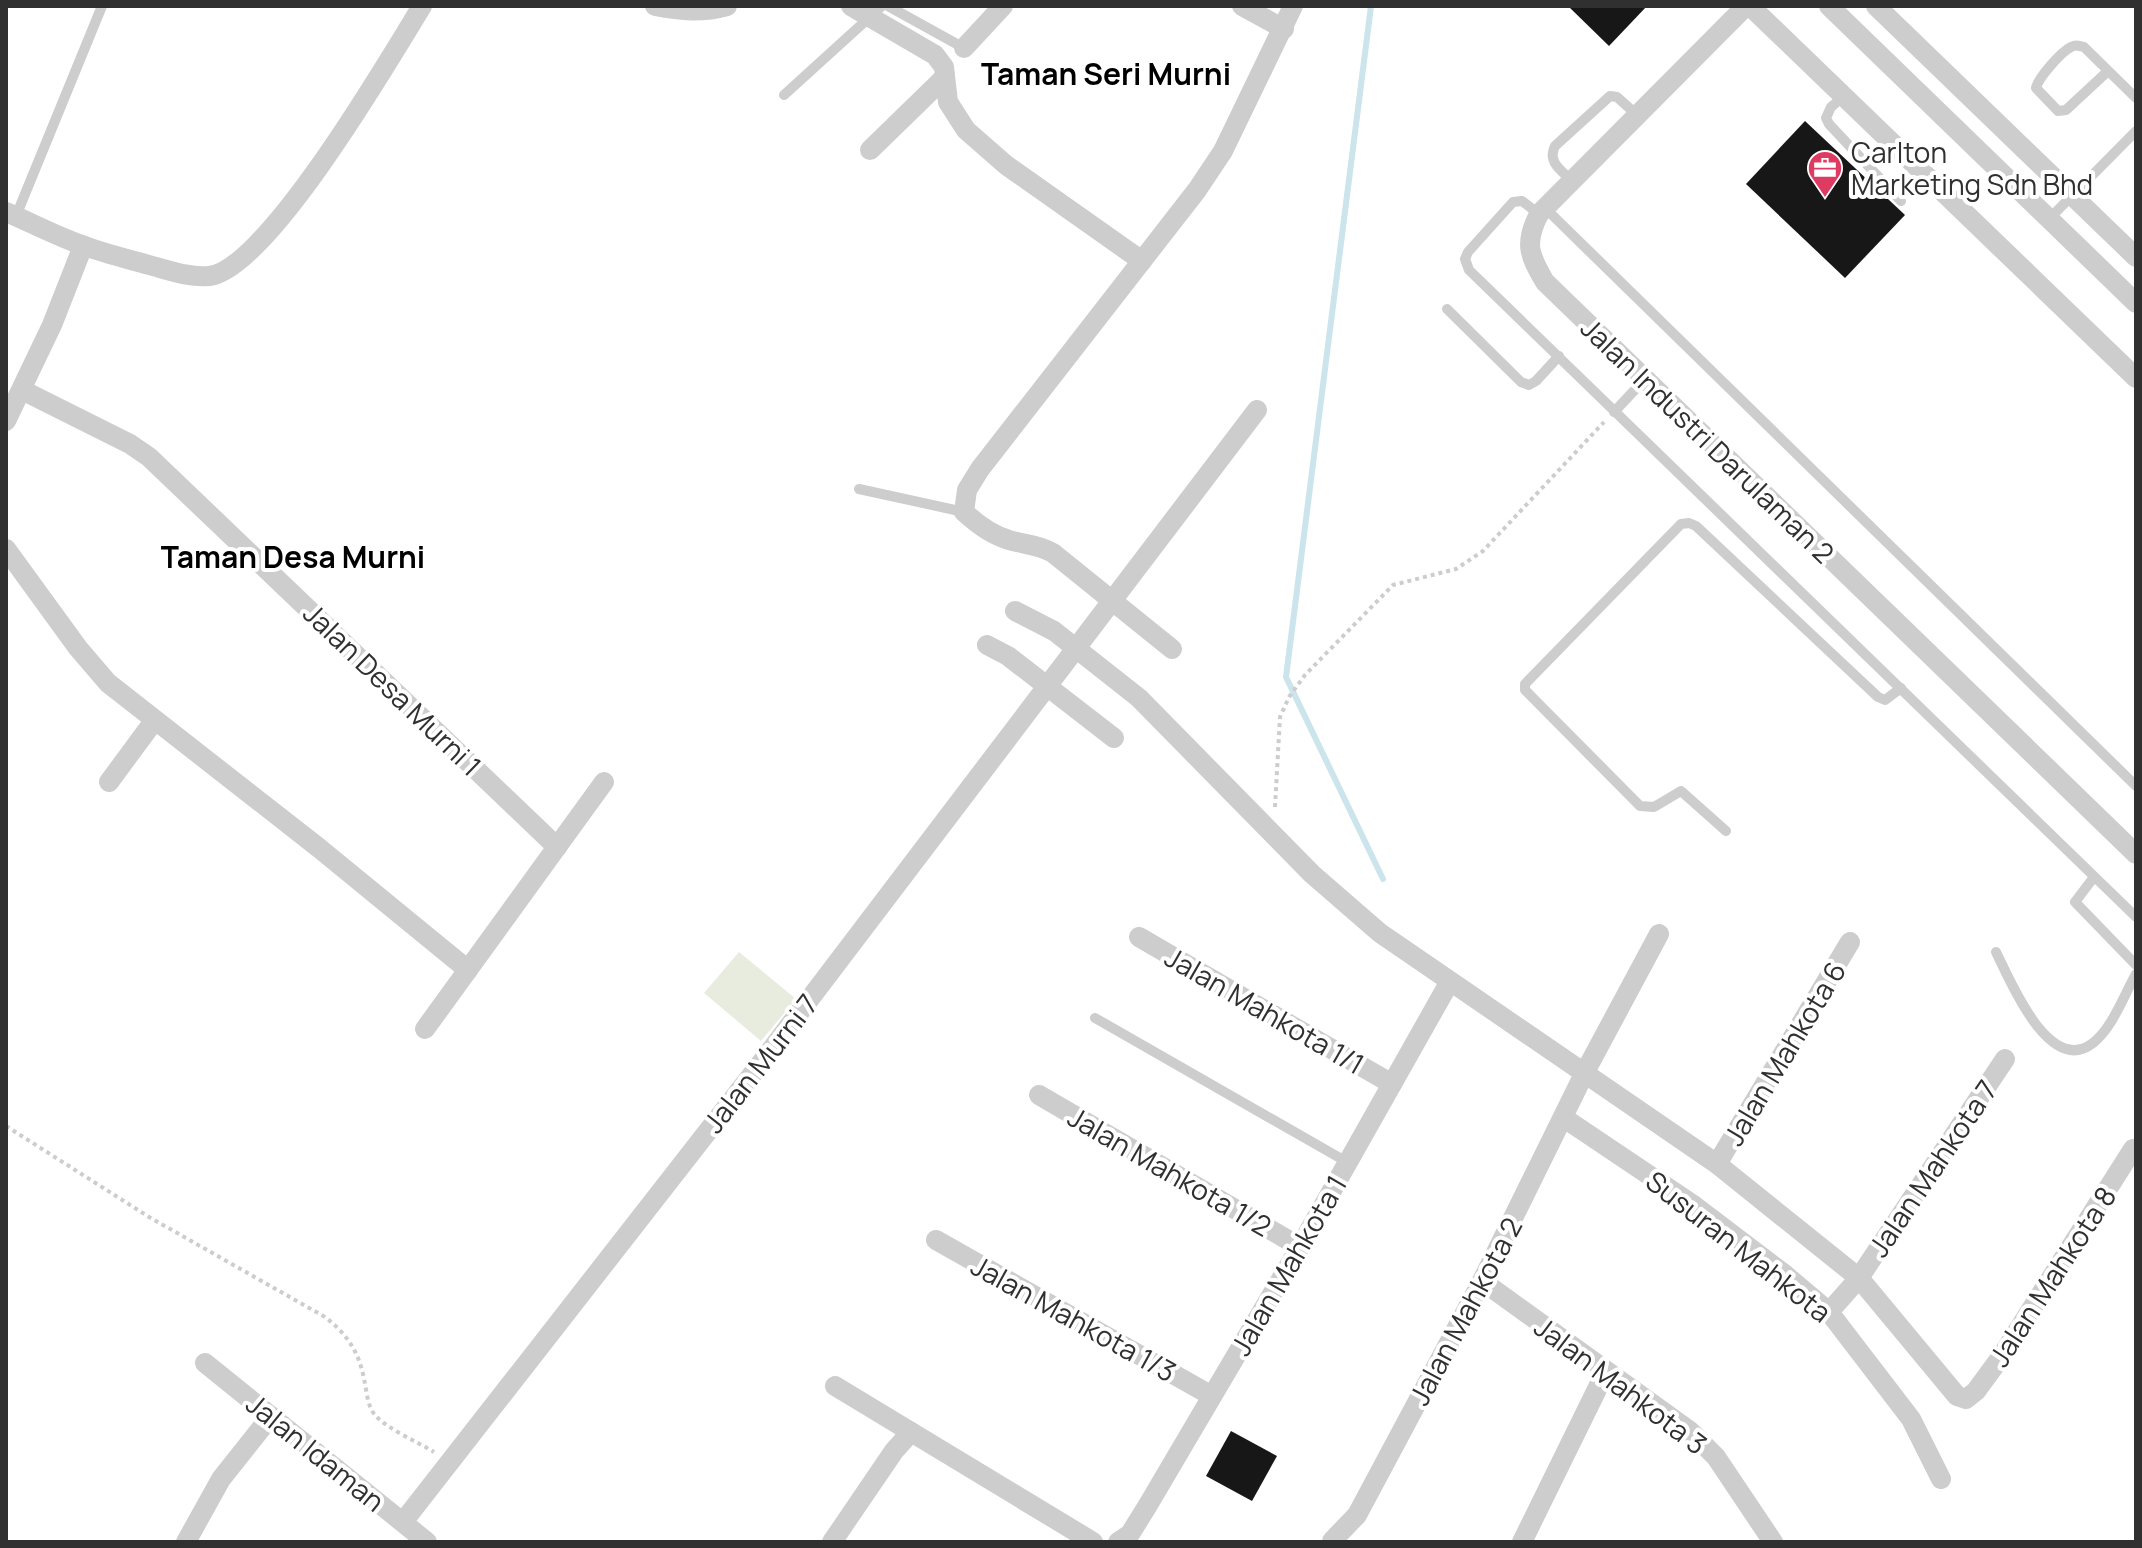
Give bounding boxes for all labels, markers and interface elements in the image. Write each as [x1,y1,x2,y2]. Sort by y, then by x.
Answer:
district label: Taman Seri Murni [981,53,1231,94]
place label: Carlton Marketing Sdn Bhd [1851,133,2093,203]
office icon: Carlton Marketing Sdn Bhd [1806,149,1844,199]
street label: Jalan Industri Darulaman 2 [1573,309,1843,571]
district label: Taman Desa Murni [161,536,425,577]
street label: Jalan Desa Murni 1 [296,594,490,784]
street label: Jalan Mahkota 1/1 [1159,938,1371,1082]
street label: Jalan Mahkota 6 [1714,954,1854,1152]
street label: Jalan Murni 7 [694,986,826,1140]
street label: Jalan Mahkota 7 [1859,1072,2005,1264]
street label: Jalan Mahkota 1/2 [1061,1097,1279,1245]
street label: Susuran Mahkota [1639,1162,1839,1330]
street label: Jalan Mahkota 1 [1221,1168,1355,1362]
street label: Jalan Mahkota 8 [1980,1179,2124,1373]
street label: Jalan Mahkota 2 [1400,1211,1530,1411]
street label: Jalan Mahkota 1/3 [965,1246,1183,1390]
street label: Jalan Mahkota 3 [1527,1308,1715,1462]
street label: Jalan Idaman [239,1385,393,1519]

